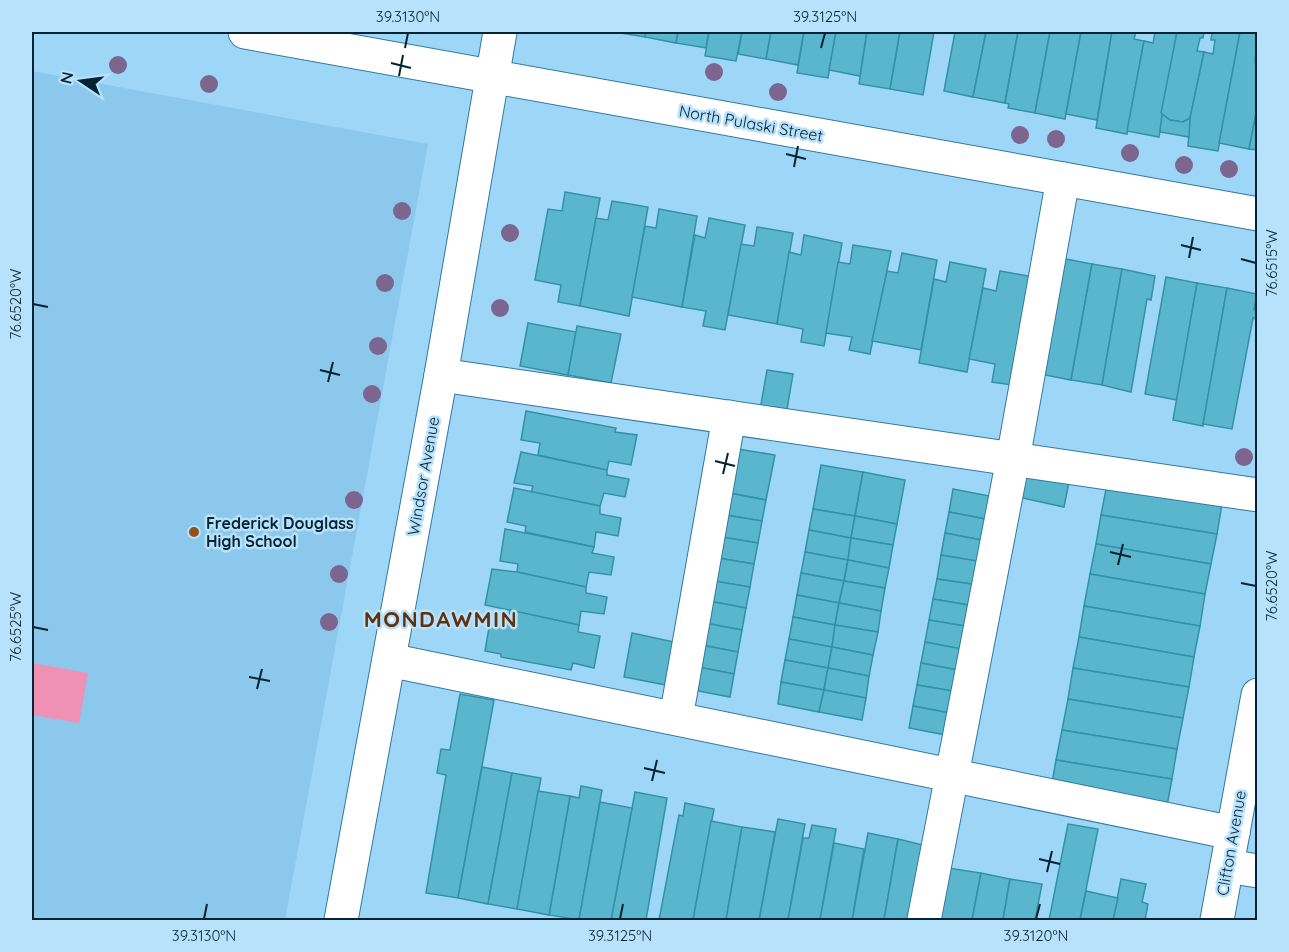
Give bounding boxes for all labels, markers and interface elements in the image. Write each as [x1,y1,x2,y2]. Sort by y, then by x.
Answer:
text: 39.3130°N [376,7,440,26]
text: 39.3125°N [793,7,857,26]
north arrow [51,51,111,111]
text: N [55,70,77,86]
street label: North Pulaski Street [677,100,825,146]
text: 76.6515°W [1262,229,1281,297]
text: 76.6520°W [6,268,25,339]
street label: Windsor Avenue [403,415,443,537]
place label: Frederick Douglass High School [206,513,354,551]
marker: Frederick Douglass High School [187,525,201,539]
text: 76.6520°W [1262,550,1281,621]
text: 76.6525°W [6,591,25,662]
district label: MONDAWMIN [364,605,518,633]
street label: Clifton Avenue [1212,789,1250,897]
text: 39.3130°N [172,926,236,945]
text: 39.3125°N [588,926,652,945]
text: 39.3120°N [1004,926,1068,945]

